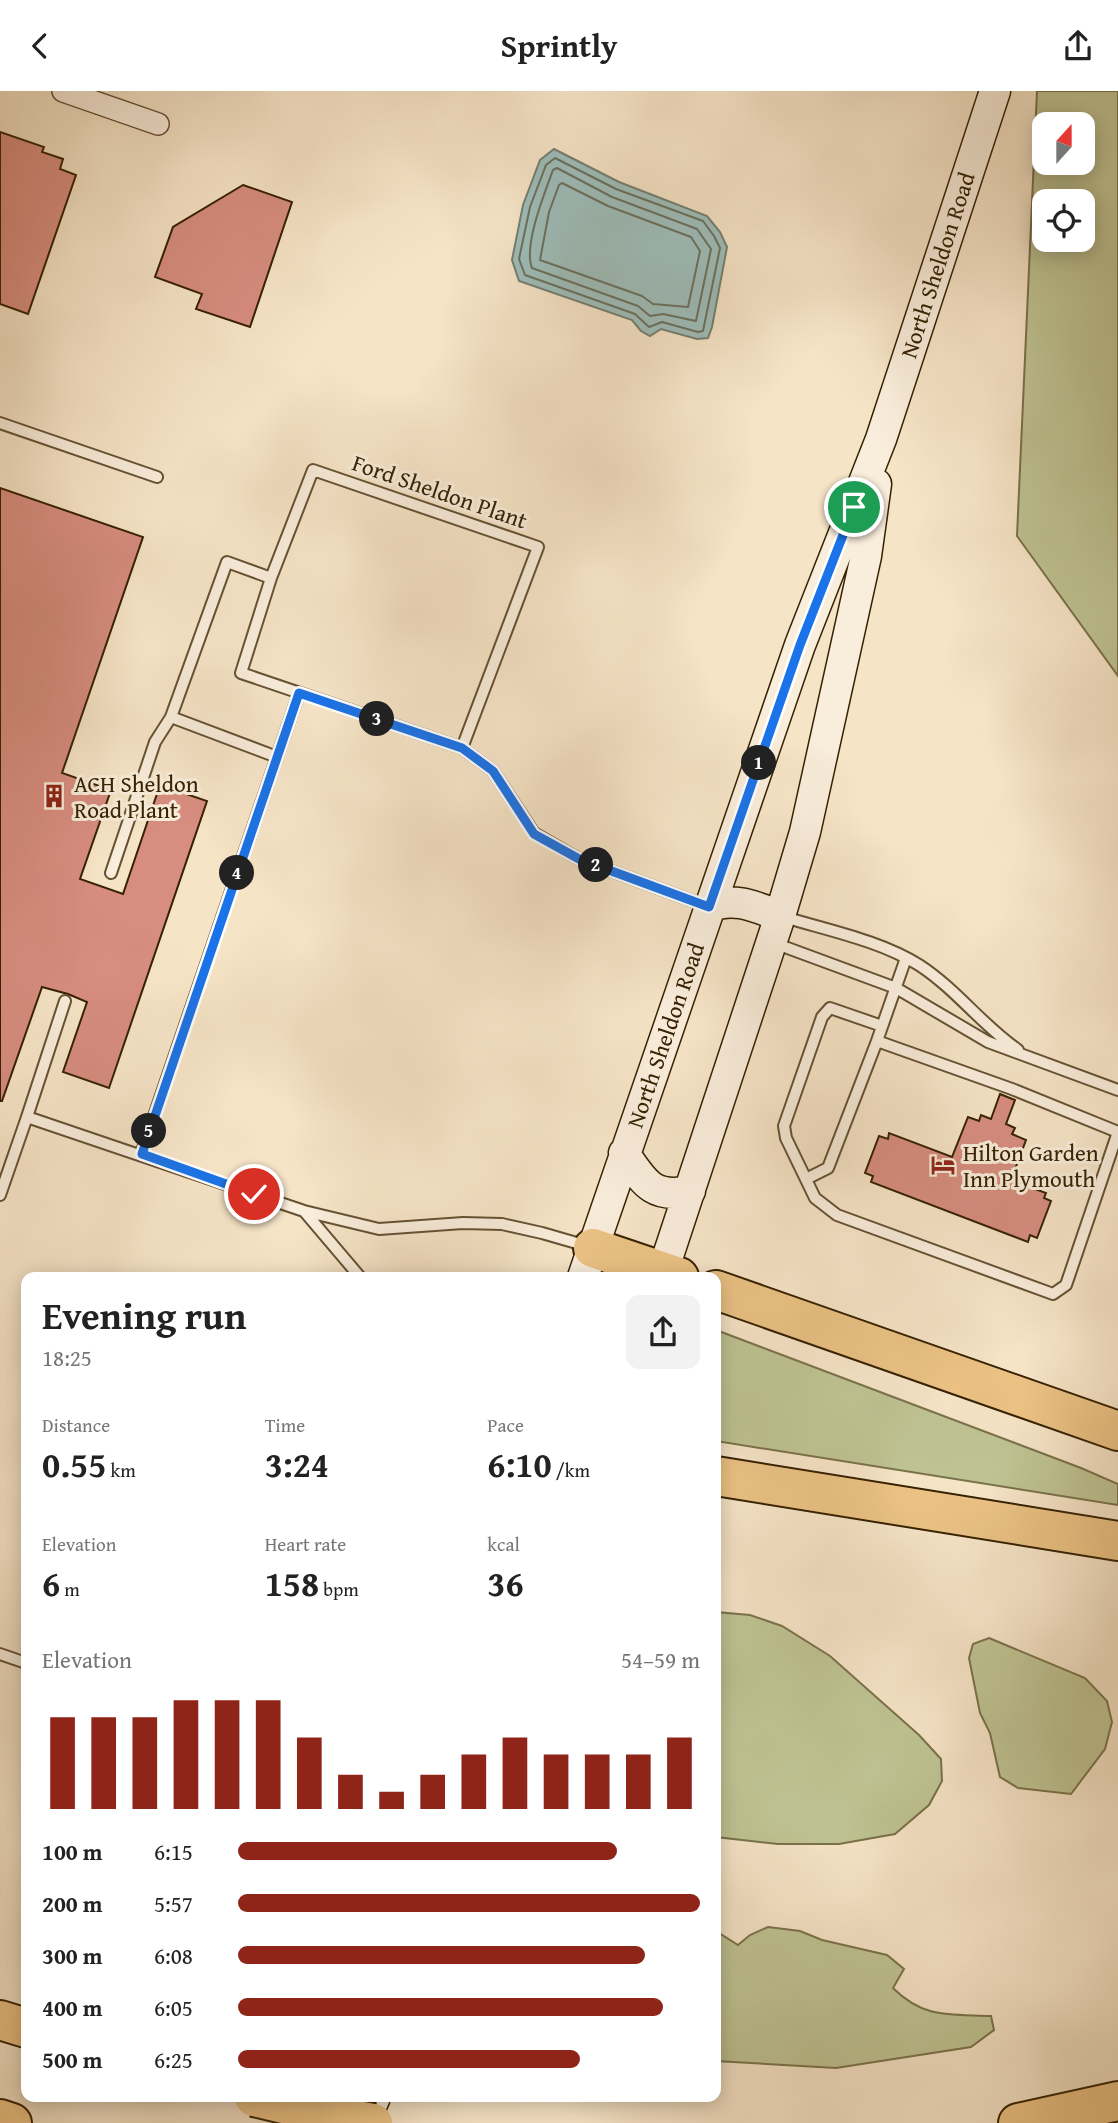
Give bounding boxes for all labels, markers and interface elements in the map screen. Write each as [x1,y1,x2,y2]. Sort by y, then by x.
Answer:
text: Sprintly [501,22,617,69]
icon: back [21,27,59,65]
icon: share [1059,27,1097,65]
north arrow [1032,112,1096,175]
map controls [1032,112,1095,252]
street label: North Sheldon Road [891,167,983,362]
button: locate [1032,189,1095,252]
street label: Ford Sheldon Plant [348,446,532,536]
pin [824,477,884,537]
icon: arrive [835,488,873,526]
pin: 3 [360,701,394,737]
text: 3 [372,704,381,732]
pin: 1 [742,745,776,781]
text: 1 [754,748,763,776]
place label: ACH Sheldon Road Plant [74,767,199,826]
building icon: ACH Sheldon Road Plant [40,782,68,810]
pin: 2 [578,847,614,883]
text: 2 [591,850,600,878]
pin: 4 [219,855,254,891]
text: 4 [232,858,241,886]
street label: North Sheldon Road [618,937,712,1132]
pin: 5 [132,1114,166,1149]
text: 5 [144,1116,153,1144]
place label: Hilton Garden Inn Plymouth [963,1136,1099,1195]
hotel icon: Hilton Garden Inn Plymouth [929,1151,957,1179]
pin [224,1164,284,1224]
icon: check [235,1175,273,1213]
text: Evening run [42,1287,246,1343]
button: share [626,1295,700,1369]
text: 18:25 [42,1341,92,1374]
text: Distance [42,1411,110,1439]
text: Time [265,1411,305,1439]
text: Pace [487,1411,524,1439]
text: 0.55 [42,1439,106,1490]
text: 3:24 [265,1439,329,1490]
text: 6:10 [487,1439,552,1490]
text: km [106,1456,136,1484]
text: /km [552,1456,590,1484]
text: Elevation [42,1530,116,1558]
text: Heart rate [265,1530,346,1558]
text: kcal [487,1530,520,1558]
text: 6 [42,1558,60,1609]
text: 158 [265,1558,319,1609]
text: 36 [487,1558,524,1609]
text: m [60,1575,80,1603]
text: bpm [319,1575,359,1603]
text: Elevation [42,1643,132,1676]
text: 54–59 m [621,1643,700,1676]
text: 100 m [42,1835,103,1868]
text: 6:15 [154,1835,193,1868]
text: 200 m [42,1887,103,1920]
text: 5:57 [154,1887,193,1920]
text: 300 m [42,1939,103,1972]
text: 6:08 [154,1939,193,1972]
text: 400 m [42,1991,103,2024]
text: 6:05 [154,1991,193,2024]
text: 500 m [42,2043,103,2076]
text: 6:25 [154,2043,193,2076]

